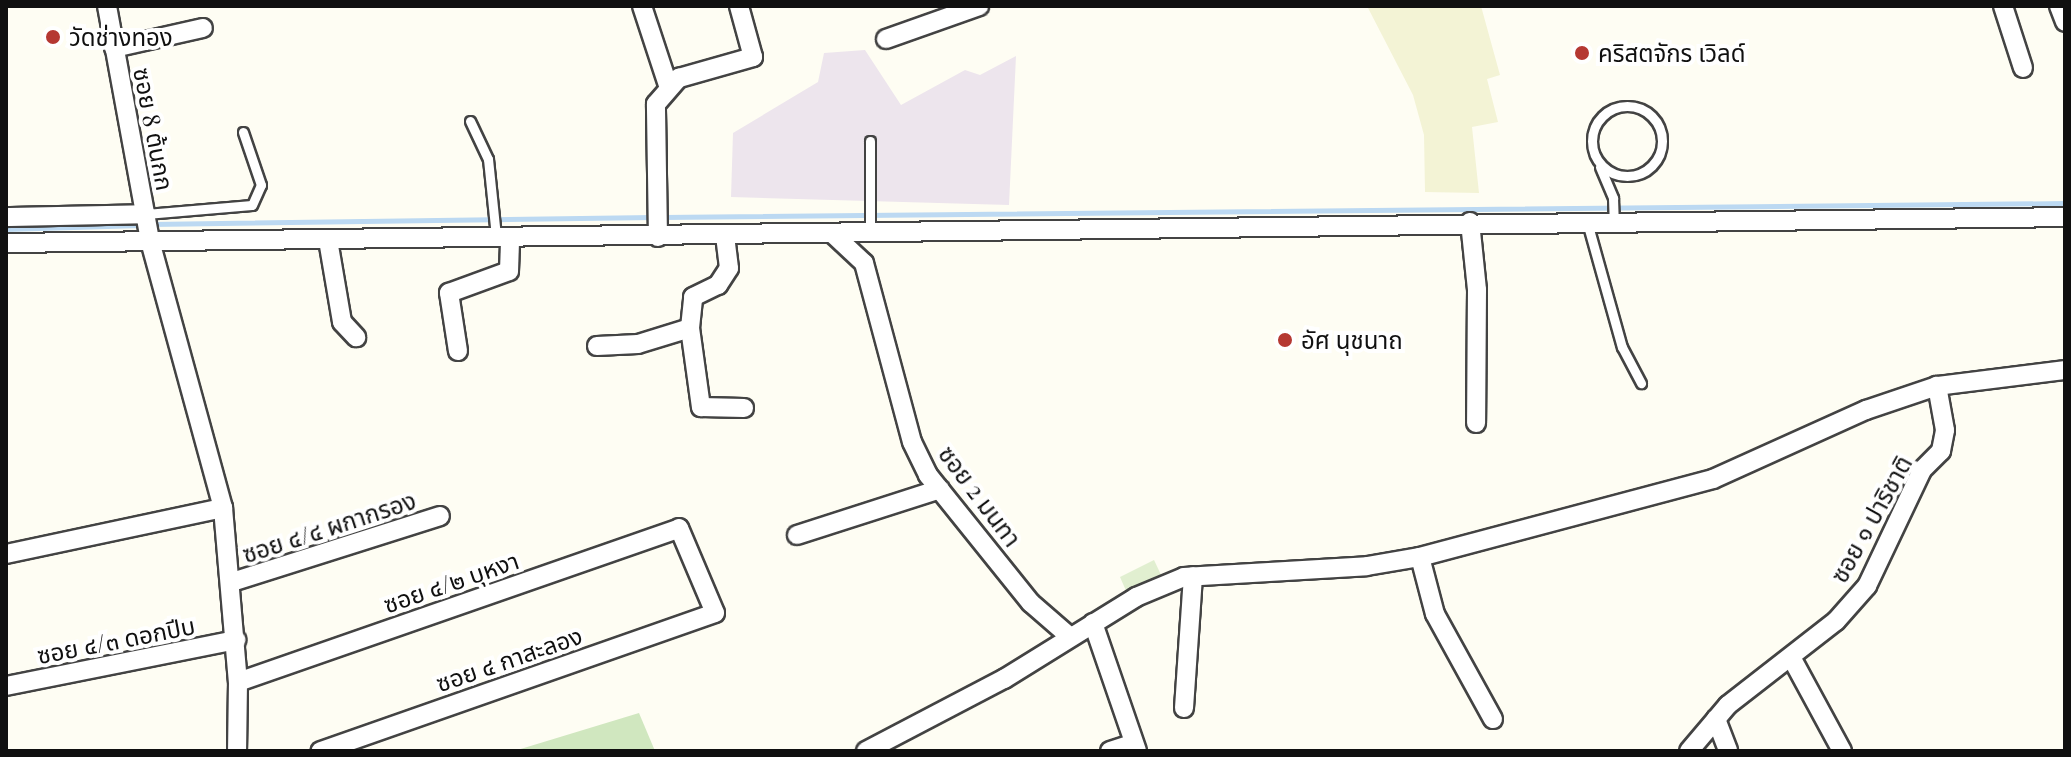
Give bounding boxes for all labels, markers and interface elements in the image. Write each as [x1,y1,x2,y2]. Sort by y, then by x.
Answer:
place label: วัดช่างทอง [69,23,173,51]
marker: วัดช่างทอง [44,28,62,46]
place label: คริสตจักร เวิลด์ [1598,39,1745,67]
marker: คริสตจักร เวิลด์ [1573,44,1591,62]
street label: ซอย 8 ต้นกก [128,65,180,193]
place label: อัศ นุชนาถ [1301,326,1403,354]
marker: อัศ นุชนาถ [1276,331,1294,349]
street label: ซอย 2 มนทา [933,440,1027,552]
street label: ซอย ๑ ปาริชาติ [1824,451,1918,587]
street label: ซอย ๔/๔ ผกากรอง [239,485,419,569]
street label: ซอย ๔/๒ บุหงา [380,545,522,619]
street label: ซอย ๔/๓ ดอกปีบ [34,611,198,669]
street label: ซอย ๔ กาสะลอง [432,621,586,697]

